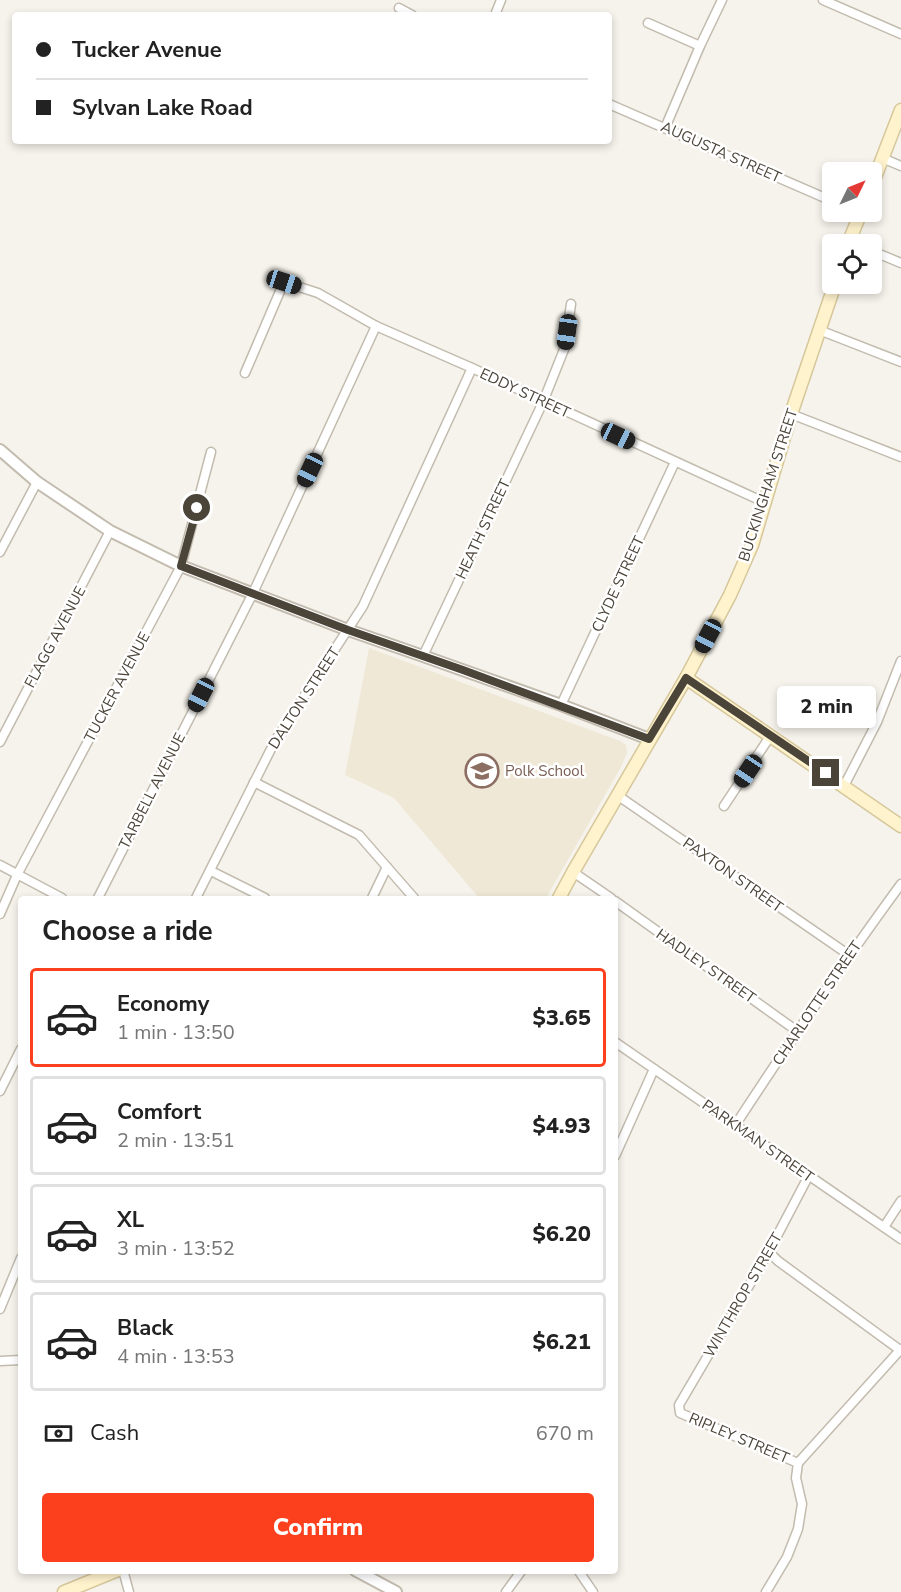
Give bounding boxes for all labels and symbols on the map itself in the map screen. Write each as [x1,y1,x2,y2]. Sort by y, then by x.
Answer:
street label: AUGUSTA STREET [658,116,784,188]
north arrow [822,162,882,222]
car [264,268,304,296]
car [556,313,578,351]
street label: EDDY STREET [477,363,573,423]
street label: BUCKINGHAM STREET [734,406,802,564]
car [598,420,638,452]
car [294,450,326,490]
street label: HEATH STREET [451,476,515,582]
route start [183,494,210,521]
street label: CLYDE STREET [587,533,649,635]
street label: FLAGG AVENUE [20,583,90,691]
car [692,616,724,656]
street label: TUCKER AVENUE [80,628,154,746]
street label: DALTON STREET [264,643,344,753]
car [185,675,217,715]
callout: 2 min [776,686,876,728]
street label: TARBELL AVENUE [114,729,190,853]
car [730,751,766,791]
school or university icon: Polk School [464,753,500,789]
route end [812,759,839,786]
place label: Polk School [505,761,585,781]
street label: PAXTON STREET [679,833,787,917]
street label: HADLEY STREET [652,924,760,1008]
street label: CHARLOTTE STREET [768,937,866,1069]
street label: PARKMAN STREET [698,1095,818,1187]
street label: WINTHROP STREET [699,1229,787,1361]
street label: RIPLEY STREET [686,1408,792,1468]

